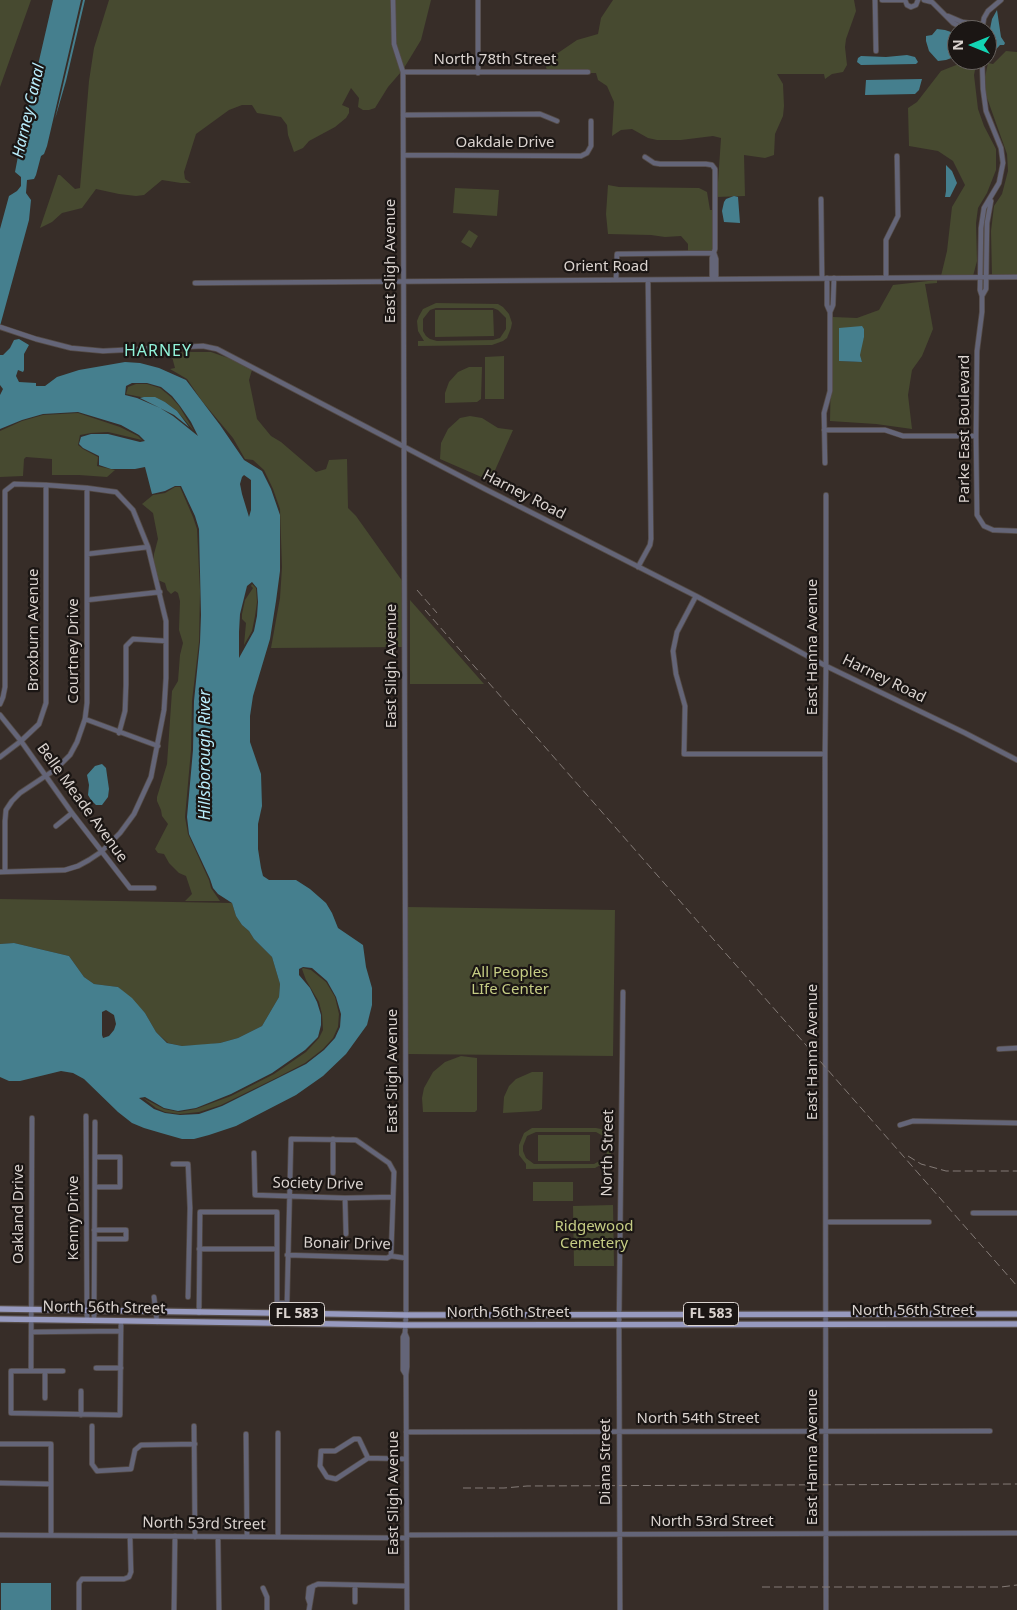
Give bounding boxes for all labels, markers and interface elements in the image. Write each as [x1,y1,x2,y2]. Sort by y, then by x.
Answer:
north arrow [947,20,997,70]
text: N [948,39,967,51]
street label: North 78th Street [434,51,556,69]
water label: Harney Canal [9,62,49,160]
street label: Oakdale Drive [455,134,555,152]
street label: East Sligh Avenue [382,199,400,323]
street label: Orient Road [564,258,648,276]
district label: HARNEY [123,341,193,361]
street label: Parke East Boulevard [956,355,974,503]
street label: Harney Road [479,466,569,524]
street label: Broxburn Avenue [25,569,43,691]
street label: East Hanna Avenue [804,579,822,715]
street label: Courtney Drive [65,598,83,704]
street label: East Sligh Avenue [383,604,401,728]
street label: Harney Road [839,651,929,707]
water label: Hillsborough River [195,690,215,820]
street label: Belle Meade Avenue [33,740,131,866]
park label: All Peoples LIfe Center [471,964,549,999]
street label: East Hanna Avenue [804,984,822,1120]
street label: East Sligh Avenue [384,1009,402,1133]
street label: North Street [598,1109,618,1197]
street label: Oakland Drive [10,1164,28,1264]
street label: Society Drive [272,1174,364,1194]
street label: Kenny Drive [65,1176,83,1260]
park label: Ridgewood Cemetery [555,1218,633,1253]
street label: Bonair Drive [303,1234,391,1254]
street label: North 56th Street [42,1298,166,1318]
road number: FL 583 [270,1302,324,1326]
road number: FL 583 [684,1302,738,1326]
street label: North 56th Street [852,1302,974,1320]
street label: North 56th Street [447,1304,569,1322]
street label: East Hanna Avenue [804,1389,822,1525]
street label: North 54th Street [637,1410,759,1428]
street label: Diana Street [597,1419,615,1505]
street label: East Sligh Avenue [385,1431,403,1555]
street label: North 53rd Street [650,1513,774,1531]
street label: North 53rd Street [142,1514,266,1534]

